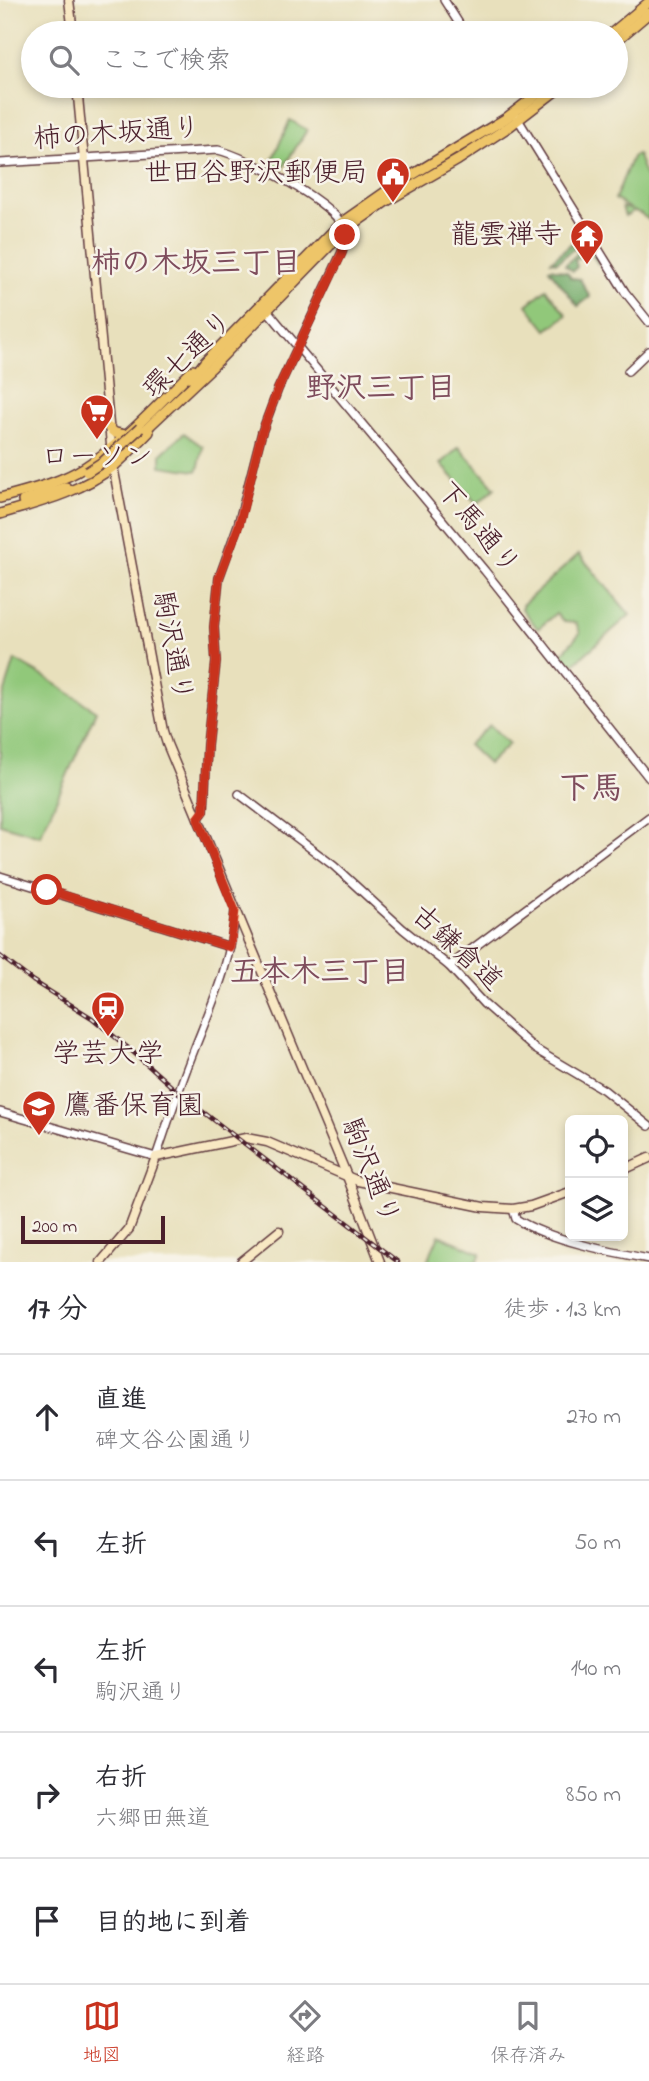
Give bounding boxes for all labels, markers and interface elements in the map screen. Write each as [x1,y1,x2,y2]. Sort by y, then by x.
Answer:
search box [21,21,628,98]
icon: search [45,41,83,79]
text: ここで検索 [101,43,231,81]
street label: 柿の木坂通り [32,109,202,161]
place label: 世田谷野沢郵便局 [144,154,368,195]
public building icon: 世田谷野沢郵便局 [374,155,412,204]
place label: 龍雲禅寺 [450,216,562,257]
temple icon: 龍雲禅寺 [568,217,606,266]
route end [329,219,360,250]
district label: 柿の木坂三丁目 [91,243,301,287]
street label: 環七通り [134,302,244,410]
district label: 野沢三丁目 [306,368,456,412]
supermarket icon: ローソン [78,392,116,441]
place label: ローソン [41,438,153,479]
street label: 下馬通り [425,473,529,585]
street label: 駒沢通り [140,588,202,706]
district label: 下馬 [559,767,623,814]
route start [31,874,62,905]
street label: 古鎌倉道 [401,896,511,1002]
district label: 五本木三丁目 [230,952,410,996]
station icon: 学芸大学 [89,989,127,1038]
place label: 学芸大学 [52,1035,164,1076]
place label: 鷹番保育園 [64,1087,204,1128]
school or university icon: 鷹番保育園 [20,1088,58,1137]
street label: 駒沢通り [329,1112,409,1232]
map controls [565,1115,628,1241]
button: locate [565,1115,628,1178]
button: layers [565,1178,628,1241]
scale bar [21,1213,164,1245]
text: 200 m [32,1214,77,1241]
text: 17 分 [28,1289,87,1333]
text: 徒歩 · 1.3 km [503,1294,621,1327]
text: 直進 [95,1382,147,1420]
icon: ahead [28,1398,66,1436]
text: 270 m [567,1401,621,1434]
text: 碑文谷公園通り [95,1425,256,1458]
icon: left [28,1524,66,1562]
text: 左折 [95,1527,147,1565]
text: 50 m [574,1527,621,1560]
text: 左折 [95,1634,147,1672]
icon: left [28,1650,66,1688]
text: 140 m [571,1653,621,1686]
text: 駒沢通り [95,1677,187,1710]
text: 右折 [95,1760,147,1798]
icon: right [28,1776,66,1814]
text: 850 m [566,1779,621,1812]
text: 六郷田無道 [95,1803,210,1836]
icon: arrive [28,1902,66,1940]
text: 目的地に到着 [95,1905,251,1943]
tab: 地図 [83,1997,121,2070]
tab: 経路 [286,1997,324,2070]
tab: 保存済み [490,1997,566,2070]

